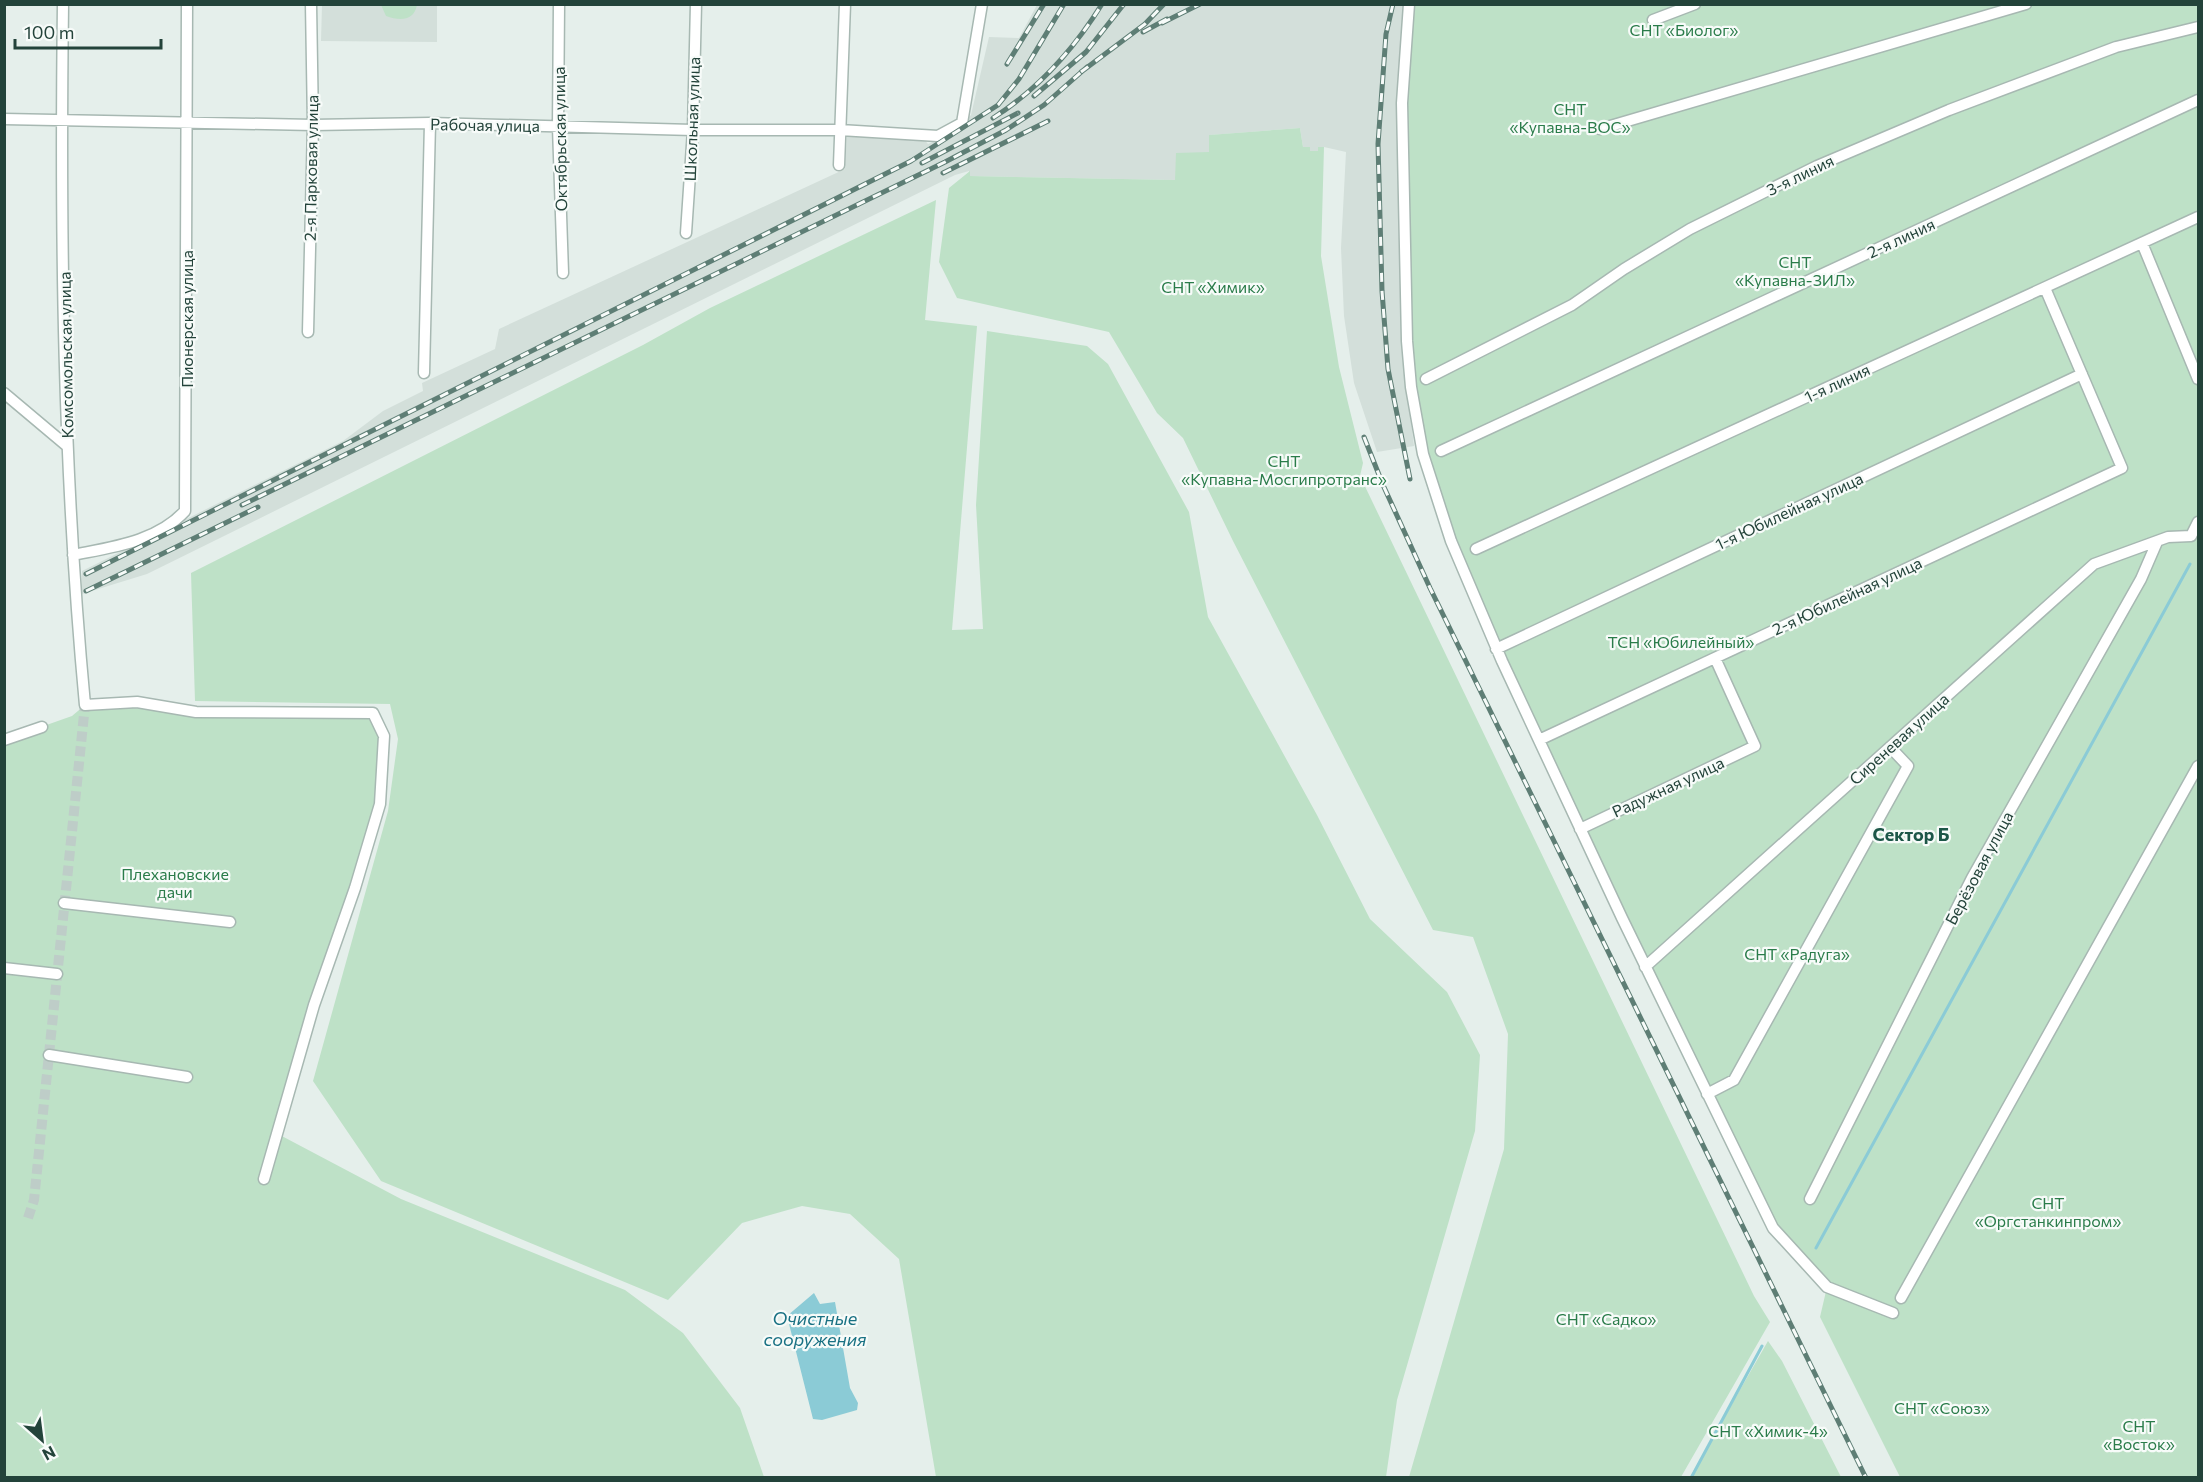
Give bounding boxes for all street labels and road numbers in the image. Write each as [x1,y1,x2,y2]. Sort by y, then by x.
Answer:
street label: Школьная улица [680,56,703,182]
street label: Октябрьская улица [549,66,570,212]
street label: 2-я Парковая улица [300,95,321,241]
street label: Рабочая улица [430,114,540,135]
street label: 3-я линия [1763,150,1837,199]
street label: 2-я линия [1864,214,1938,261]
street label: Пионерская улица [177,250,196,388]
street label: Комсомольская улица [55,271,76,439]
street label: 1-я линия [1801,359,1873,406]
street label: 1-я Юбилейная улица [1712,468,1866,553]
street label: 2-я Юбилейная улица [1769,553,1925,639]
street label: Сиреневая улица [1845,689,1952,788]
street label: Радужная улица [1609,752,1727,821]
street label: Берёзовая улица [1941,808,2016,928]

